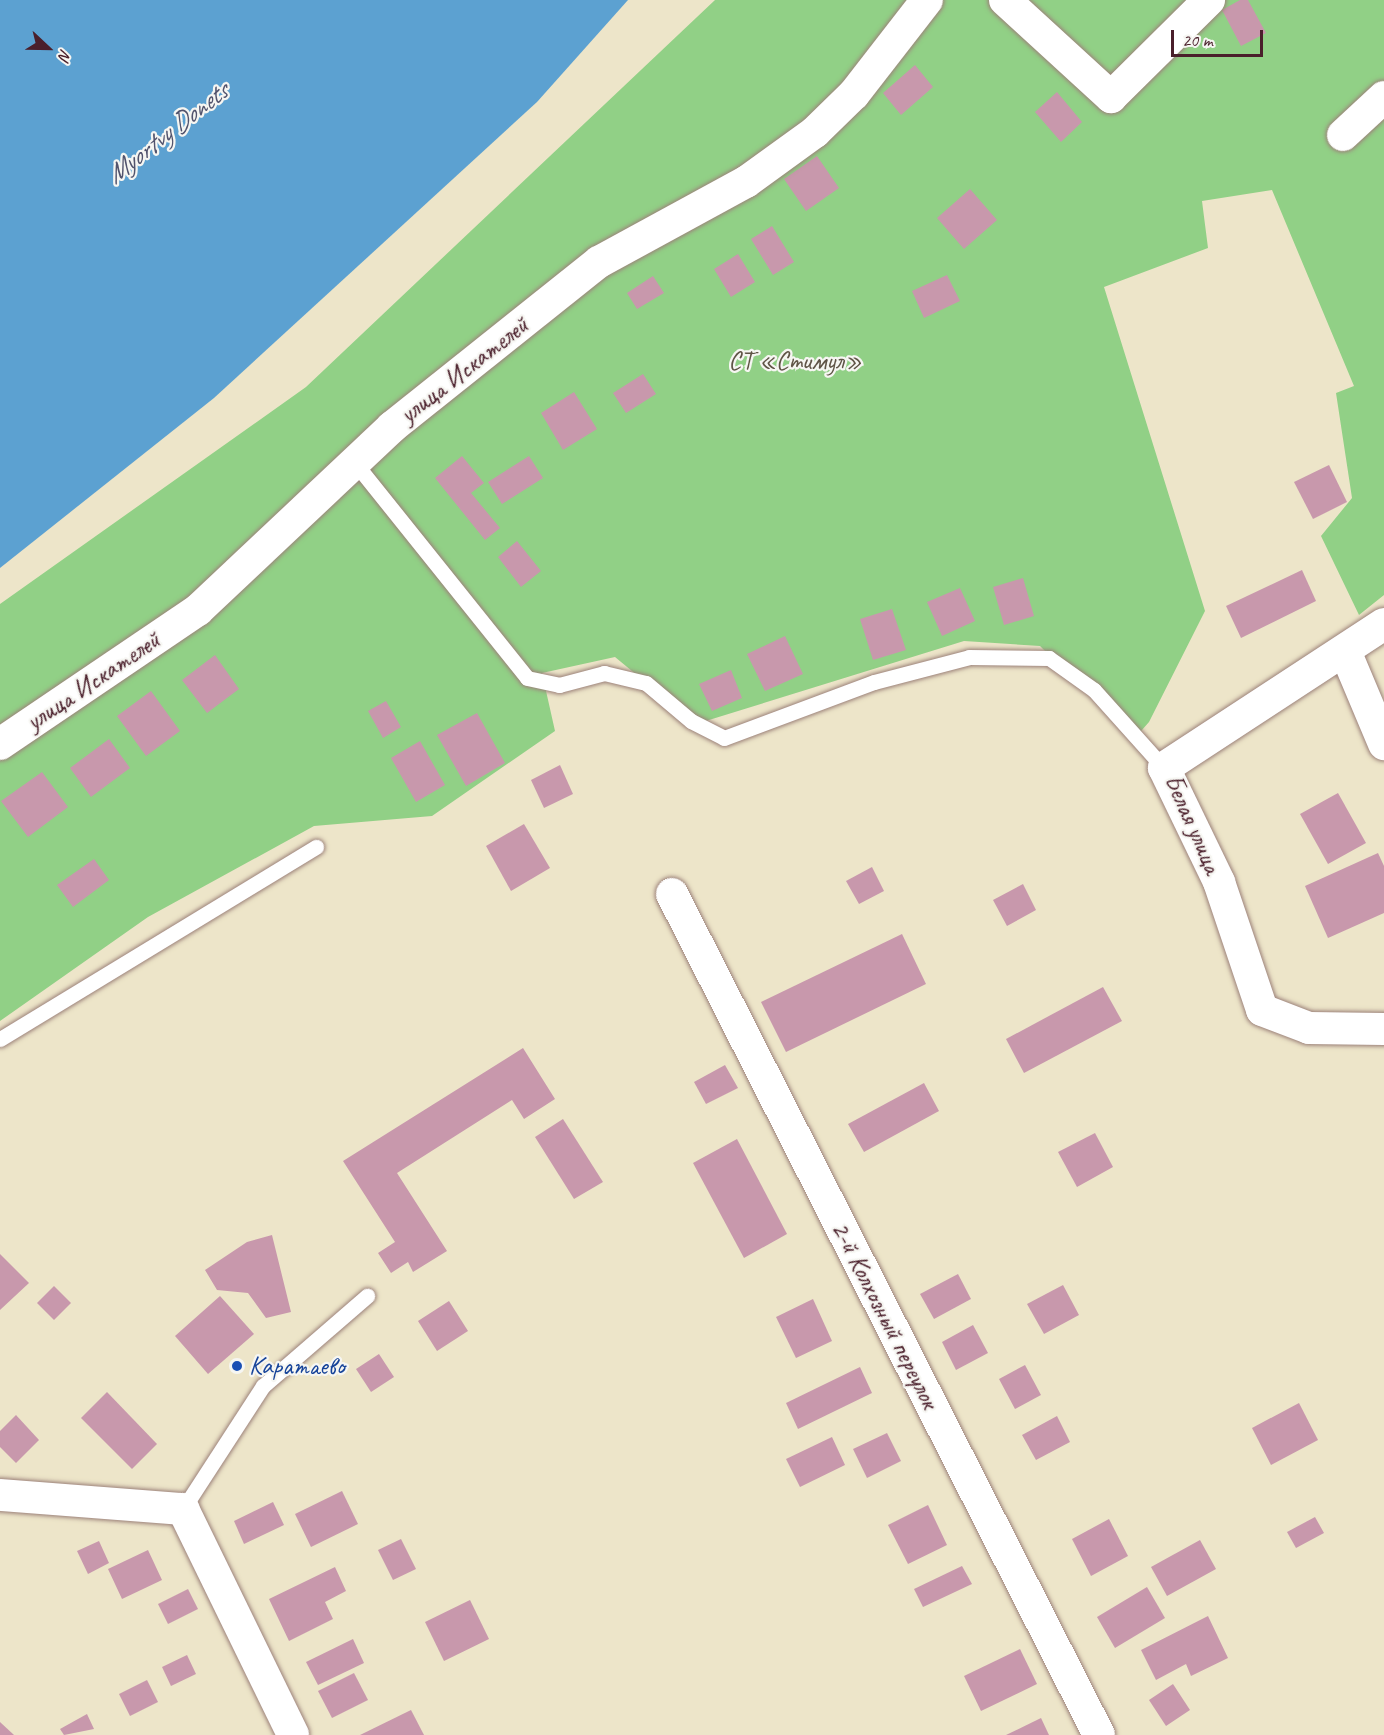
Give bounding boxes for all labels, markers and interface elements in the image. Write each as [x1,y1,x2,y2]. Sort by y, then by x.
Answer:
north arrow [18,18,78,78]
scale bar [1174,18,1266,56]
text: 20 m [1182,29,1213,51]
text: N [54,46,76,63]
water label: Myortvy Donets [100,75,234,191]
street label: улица Искателей [394,310,534,430]
park label: СТ «Стимул» [728,345,862,377]
street label: улица Искателей [20,625,166,737]
street label: Белая улица [1157,769,1229,879]
street label: 2-й Колхозный переулок [824,1216,946,1414]
place label: Каратаево [249,1350,345,1382]
marker: Каратаево [230,1359,244,1373]

